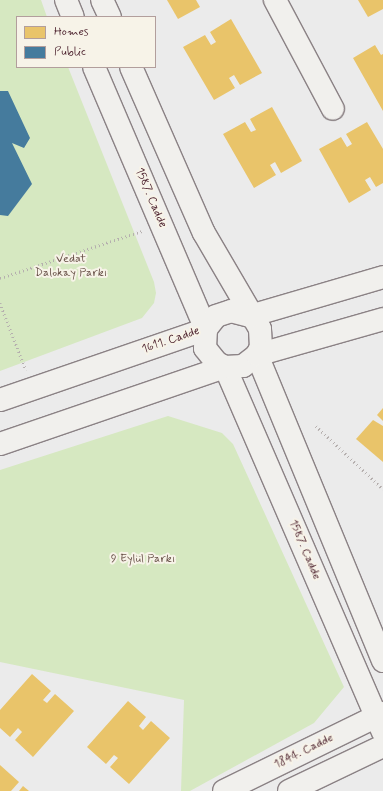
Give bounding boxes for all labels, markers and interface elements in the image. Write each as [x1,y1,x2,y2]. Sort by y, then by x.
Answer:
legend [16,16,156,68]
text: Homes [54,24,89,40]
text: Public [54,44,86,60]
street label: 1587. Cadde [131,166,169,230]
park label: Vedat Dalokay Parkı [35,253,107,281]
street label: 1611. Cadde [140,324,202,358]
street label: 1587. Cadde [285,518,323,582]
park label: 9 Eylül Parkı [111,553,175,567]
street label: 1844. Cadde [272,731,336,773]

